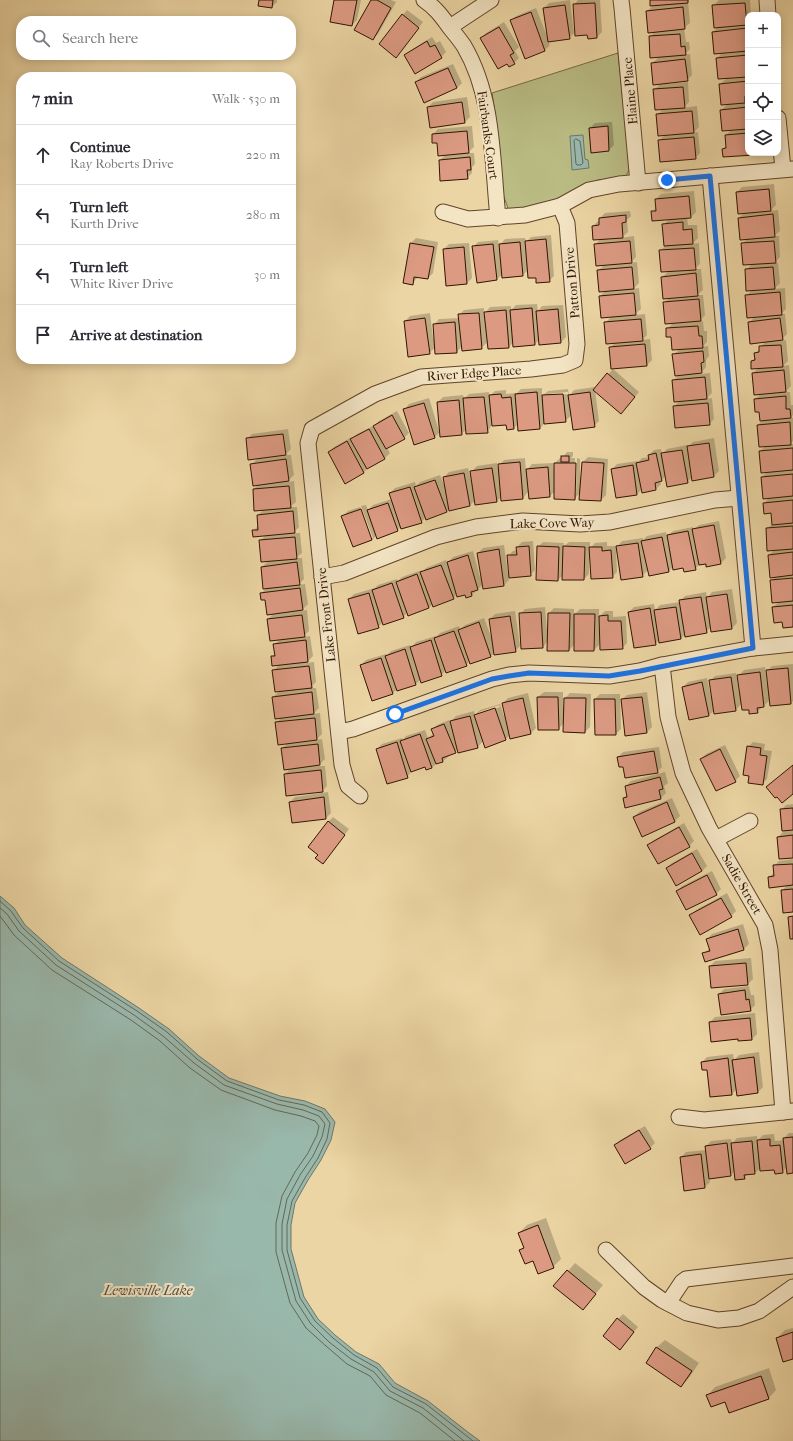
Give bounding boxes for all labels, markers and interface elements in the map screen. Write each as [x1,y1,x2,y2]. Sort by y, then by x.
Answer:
map controls [745,12,781,156]
button: + [745,12,781,48]
search box [16,16,296,60]
icon: search [30,27,52,49]
text: Search here [62,29,138,47]
button: − [745,48,781,84]
street label: Elaine Place [620,56,640,125]
button: locate [745,84,781,120]
text: 7 min [32,88,73,108]
street label: Fairbanks Court [474,90,502,181]
text: Walk · 530 m [212,91,280,106]
button: layers [745,120,781,156]
text: Continue [70,138,130,156]
icon: ahead [32,144,54,166]
text: 220 m [246,147,280,162]
text: Ray Roberts Drive [70,156,174,171]
route end [658,171,676,189]
text: Turn left [70,198,128,216]
icon: left [32,204,54,226]
text: 280 m [246,207,280,222]
text: Kurth Drive [70,216,139,231]
street label: Patton Drive [561,246,583,319]
text: Turn left [70,258,128,276]
icon: left [32,264,54,286]
text: 30 m [254,267,280,282]
text: White River Drive [70,276,173,291]
icon: arrive [32,324,54,346]
text: Arrive at destination [70,326,202,344]
street label: River Edge Place [426,362,522,384]
street label: Lake Cove Way [509,515,596,531]
street label: Lake Front Drive [314,566,338,663]
route start [386,705,404,723]
street label: Sadie Street [719,851,765,917]
water label: Lewisville Lake [103,1282,193,1299]

